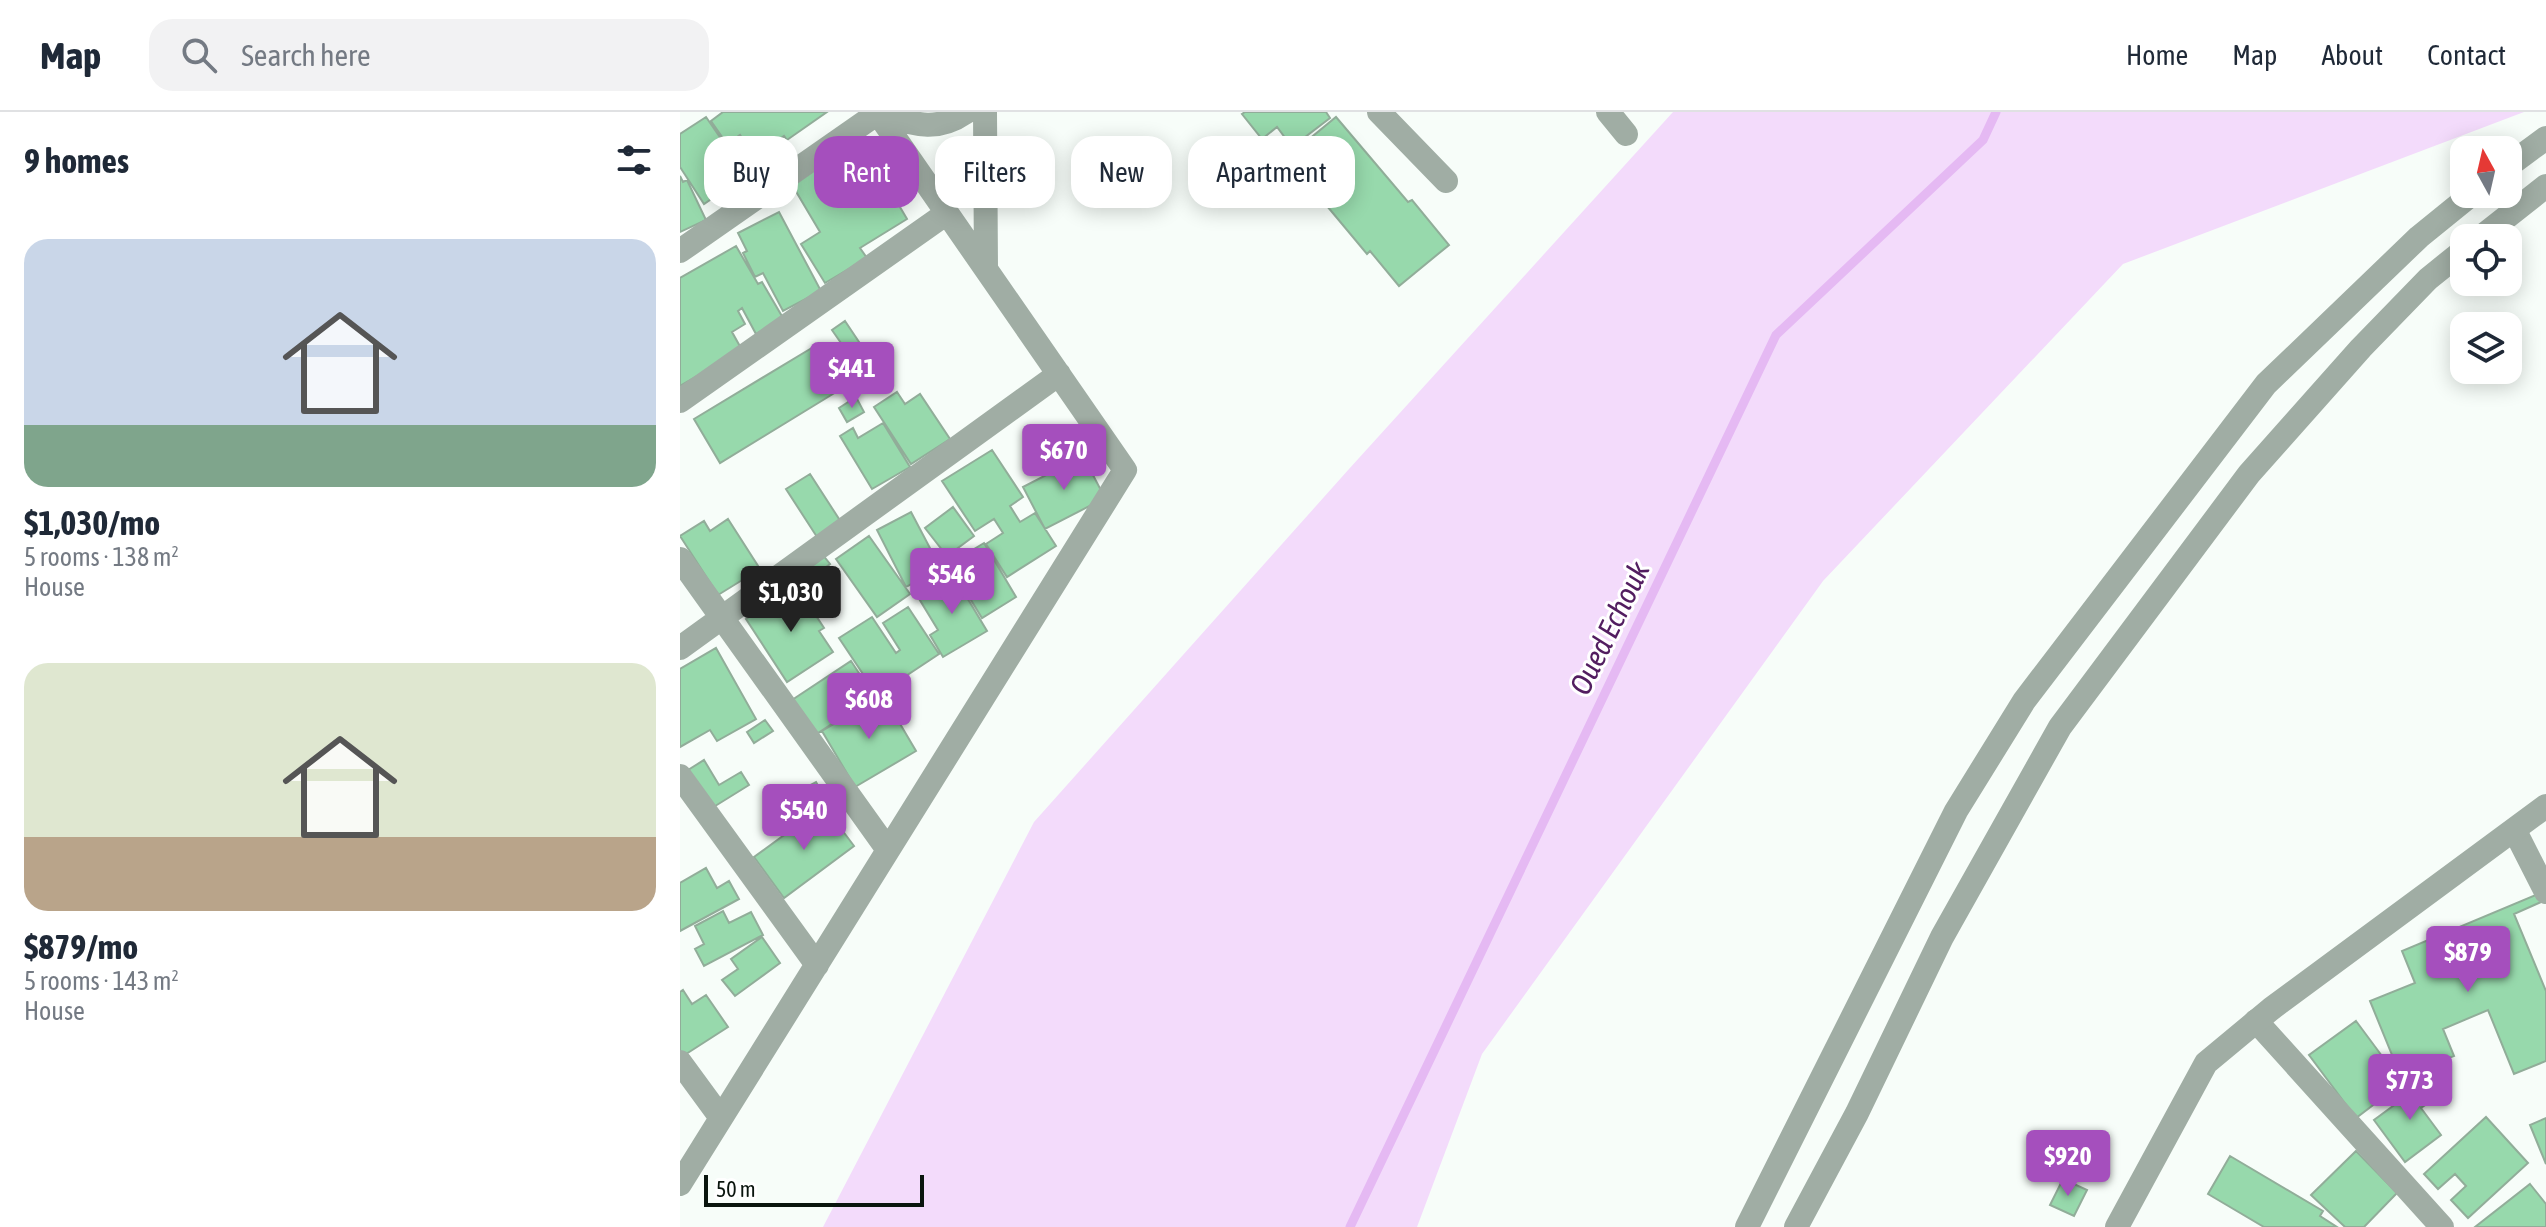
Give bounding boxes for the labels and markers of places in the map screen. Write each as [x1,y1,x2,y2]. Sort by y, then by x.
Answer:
pin: $441 [805,342,899,410]
pin: $670 [1017,424,1111,492]
pin: $546 [905,548,999,616]
pin: $1,030 [726,566,856,634]
pin: $608 [822,673,916,741]
pin: $540 [757,784,851,852]
pin: $879 [2421,926,2515,994]
pin: $773 [2363,1054,2457,1122]
pin: $920 [2021,1130,2115,1198]

